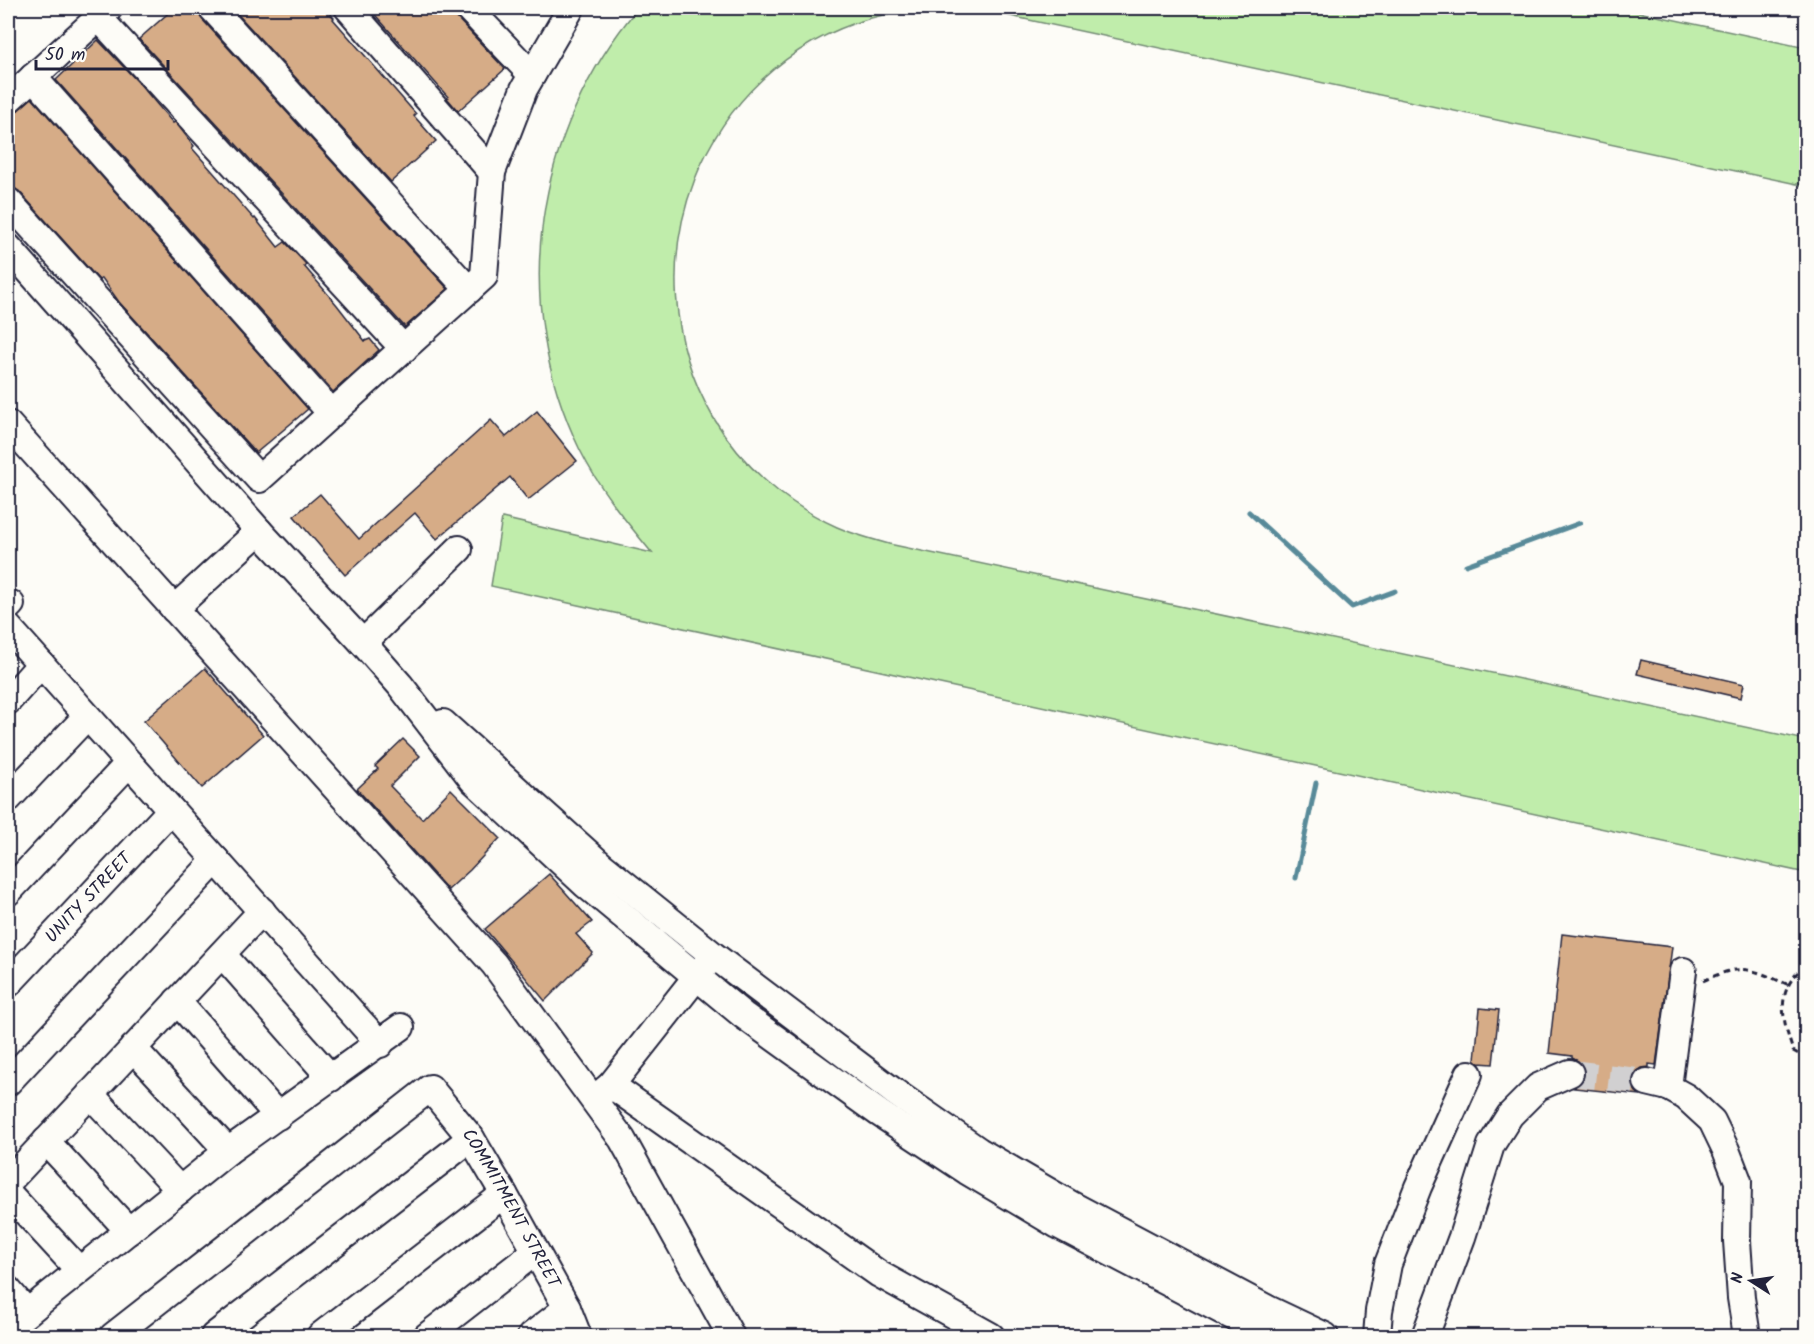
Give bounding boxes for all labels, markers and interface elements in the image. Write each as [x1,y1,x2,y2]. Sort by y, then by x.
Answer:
scale bar [36,33,168,71]
text: 50 m [45,41,85,70]
street label: UNITY STREET [38,845,140,950]
street label: COMMITMENT STREET [454,1122,568,1295]
north arrow [1721,1251,1781,1311]
text: N [1725,1271,1751,1286]

